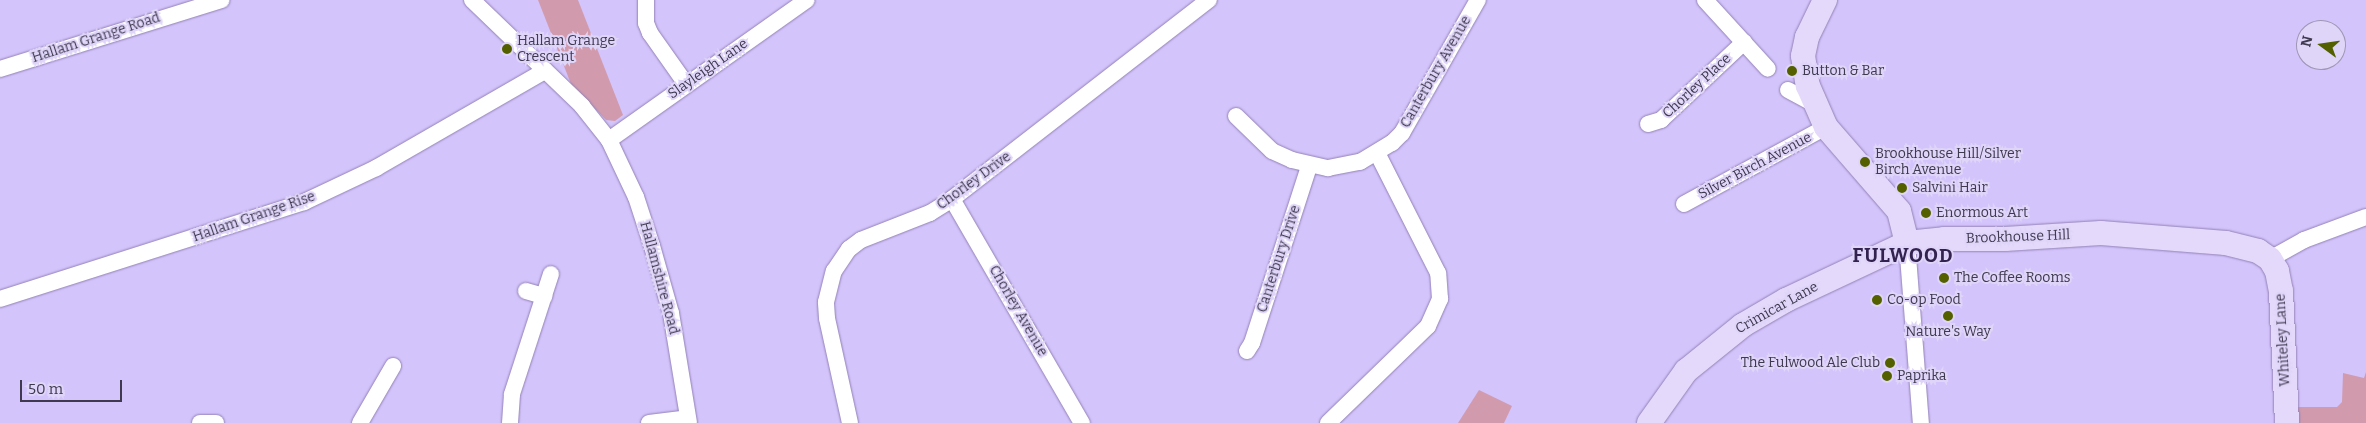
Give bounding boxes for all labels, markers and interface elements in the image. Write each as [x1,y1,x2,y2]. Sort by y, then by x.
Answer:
street label: Hallam Grange Road [30,9,162,67]
street label: Canterbury Avenue [1397,13,1475,131]
north arrow [2296,20,2346,70]
place label: Hallam Grange Crescent [517,33,615,65]
text: N [2297,34,2316,49]
street label: Slayleigh Lane [665,35,751,103]
marker: Hallam Grange Crescent [501,43,513,55]
street label: Chorley Place [1659,50,1735,122]
place label: Button & Bar [1802,63,1884,79]
marker: Button & Bar [1786,65,1798,77]
street label: Silver Birch Avenue [1695,129,1815,203]
place label: Brookhouse Hill/Silver Birch Avenue [1875,146,2021,178]
street label: Chorley Drive [934,149,1014,213]
marker: Brookhouse Hill/Silver Birch Avenue [1859,156,1871,168]
place label: Salvini Hair [1912,180,1988,196]
marker: Salvini Hair [1896,182,1908,194]
street label: Hallam Grange Rise [191,188,317,246]
street label: Canterbury Drive [1254,203,1304,315]
place label: Enormous Art [1936,205,2028,221]
marker: Enormous Art [1920,207,1932,219]
street label: Hallamshire Road [636,220,682,336]
street label: Brookhouse Hill [1966,227,2070,247]
district label: FULWOOD [1852,245,1954,267]
street label: Chorley Avenue [985,263,1051,359]
place label: The Coffee Rooms [1954,270,2070,286]
marker: The Coffee Rooms [1938,272,1950,284]
street label: Crimicar Lane [1733,278,1821,338]
place label: Co-op Food [1887,292,1961,308]
street label: Whiteley Lane [2272,293,2294,387]
marker: Co-op Food [1871,294,1883,306]
marker: Nature's Way [1942,310,1954,322]
place label: Nature's Way [1905,324,1991,340]
place label: The Fulwood Ale Club [1741,355,1880,371]
marker: The Fulwood Ale Club [1884,357,1896,369]
place label: Paprika [1897,368,1946,384]
scale bar [22,370,125,402]
marker: Paprika [1881,370,1893,382]
text: 50 m [28,380,63,398]

